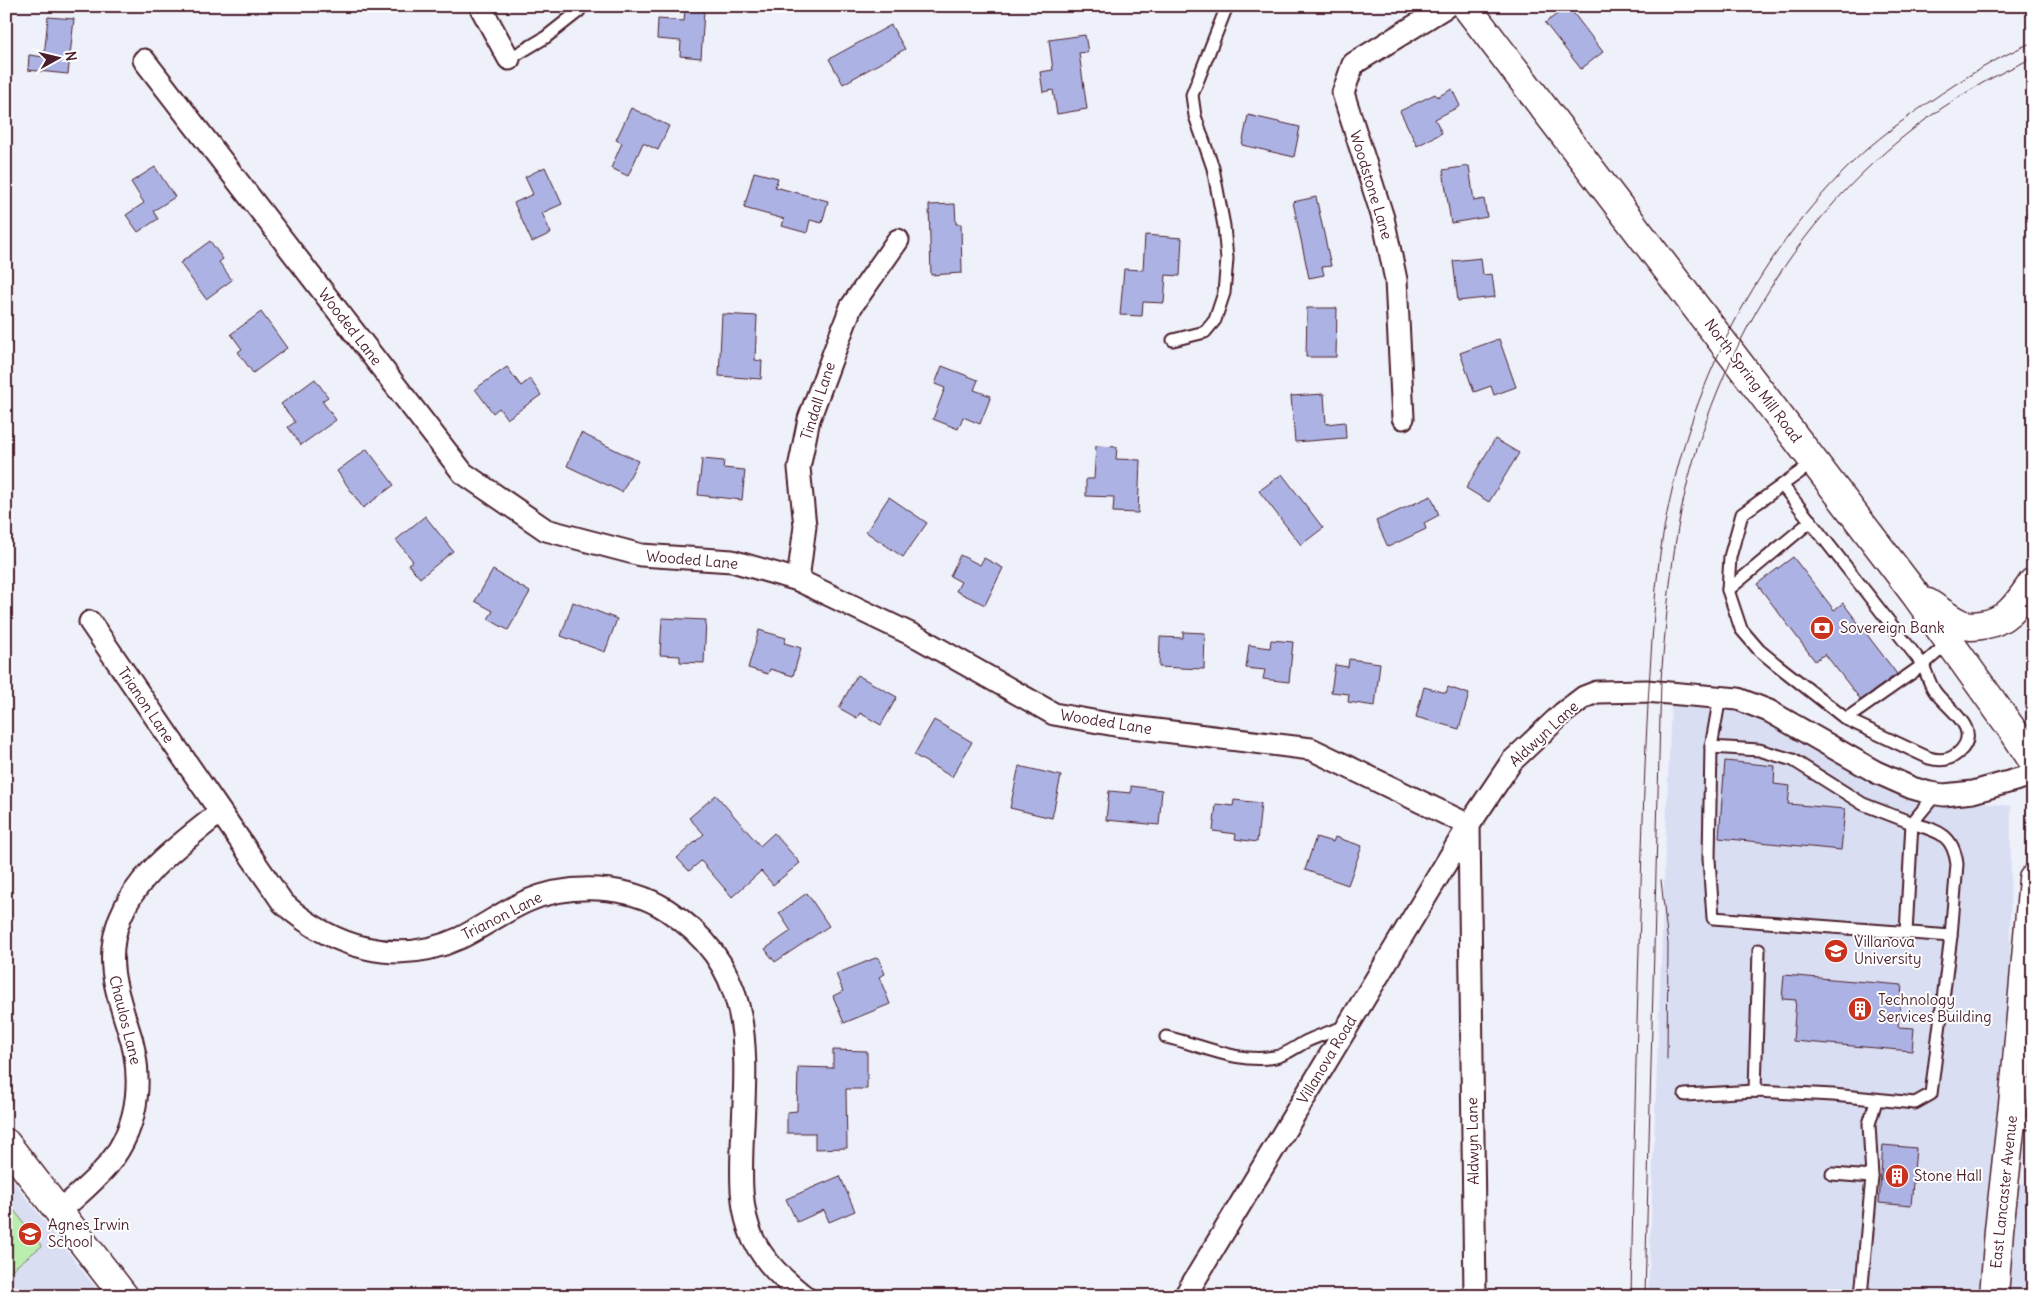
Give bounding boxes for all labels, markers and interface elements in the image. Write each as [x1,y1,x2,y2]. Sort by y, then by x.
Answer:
north arrow [32,32,82,82]
text: N [61,50,80,62]
street label: Woodstone Lane [1346,128,1397,242]
street label: Wooded Lane [314,284,386,369]
street label: North Spring Mill Road [1701,315,1806,446]
street label: Tindall Lane [796,359,839,442]
street label: Wooded Lane [645,546,739,573]
bank icon: Sovereign Bank [1809,615,1835,641]
place label: Sovereign Bank [1840,618,1945,637]
street label: Trianon Lane [114,663,179,746]
street label: Aldwyn Lane [1505,697,1582,771]
street label: Wooded Lane [1059,705,1153,738]
street label: Trianon Lane [458,887,545,944]
place label: Villanova University [1854,932,1921,968]
school or university icon: Villanova University [1823,938,1849,964]
street label: Chaulos Lane [105,973,146,1067]
place label: Technology Services Building [1878,990,1992,1026]
building icon: Technology Services Building [1847,996,1873,1022]
street label: Villanova Road [1293,1012,1360,1107]
street label: Aldwyn Lane [1462,1097,1483,1185]
street label: East Lancaster Avenue [1986,1114,2021,1269]
building icon: Stone Hall [1884,1163,1910,1189]
place label: Stone Hall [1914,1166,1982,1185]
place label: Agnes Irwin School [48,1215,130,1251]
school or university icon: Agnes Irwin School [17,1221,43,1247]

